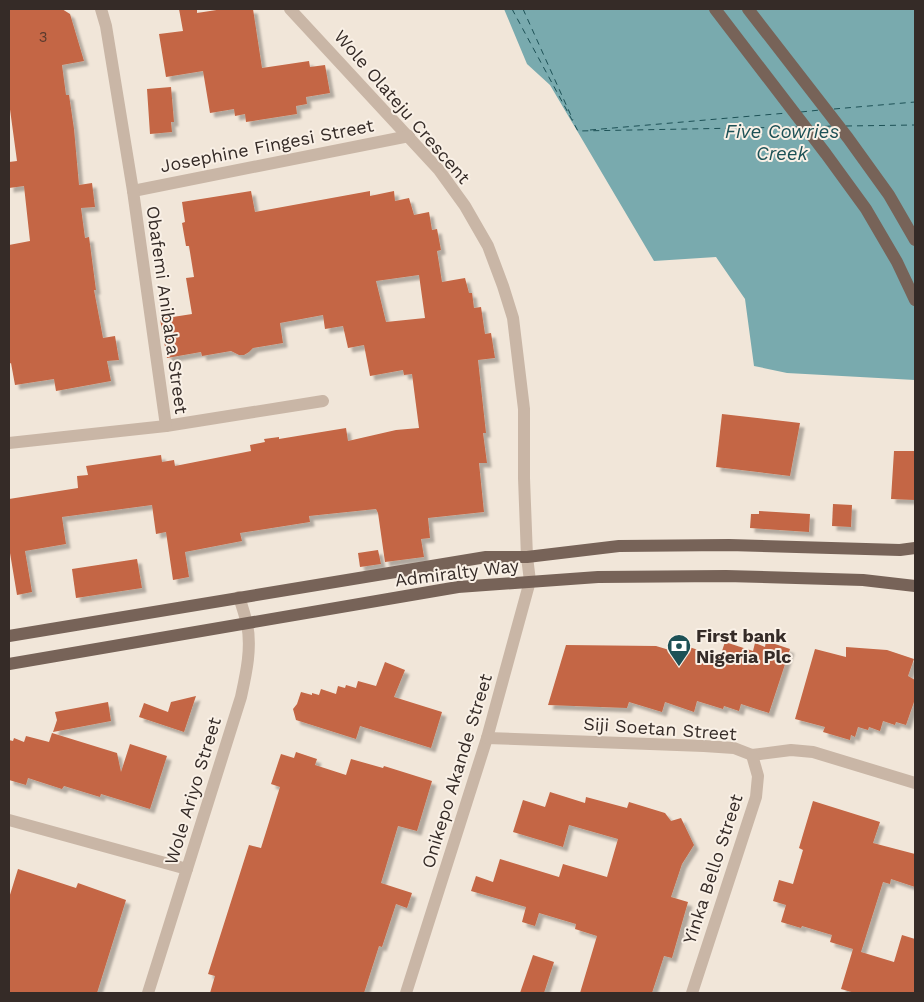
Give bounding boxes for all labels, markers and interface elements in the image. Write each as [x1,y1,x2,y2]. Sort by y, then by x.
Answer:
street label: Wole Olateju Crescent [330,26,475,188]
house number: 3 [39,28,47,46]
street label: Josephine Fingesi Street [158,114,376,177]
water label: Five Cowries Creek [725,120,839,165]
street label: Obafemi Anibaba Street [142,204,193,416]
street label: Admiralty Way [394,554,521,591]
place label: First bank Nigeria Plc [696,625,792,667]
bank icon: First bank Nigeria Plc [666,633,692,667]
street label: Onikepo Akande Street [417,671,496,871]
street label: Siji Soetan Street [583,713,738,744]
street label: Wole Ariyo Street [160,714,225,867]
street label: Yinka Bello Street [678,791,747,946]

